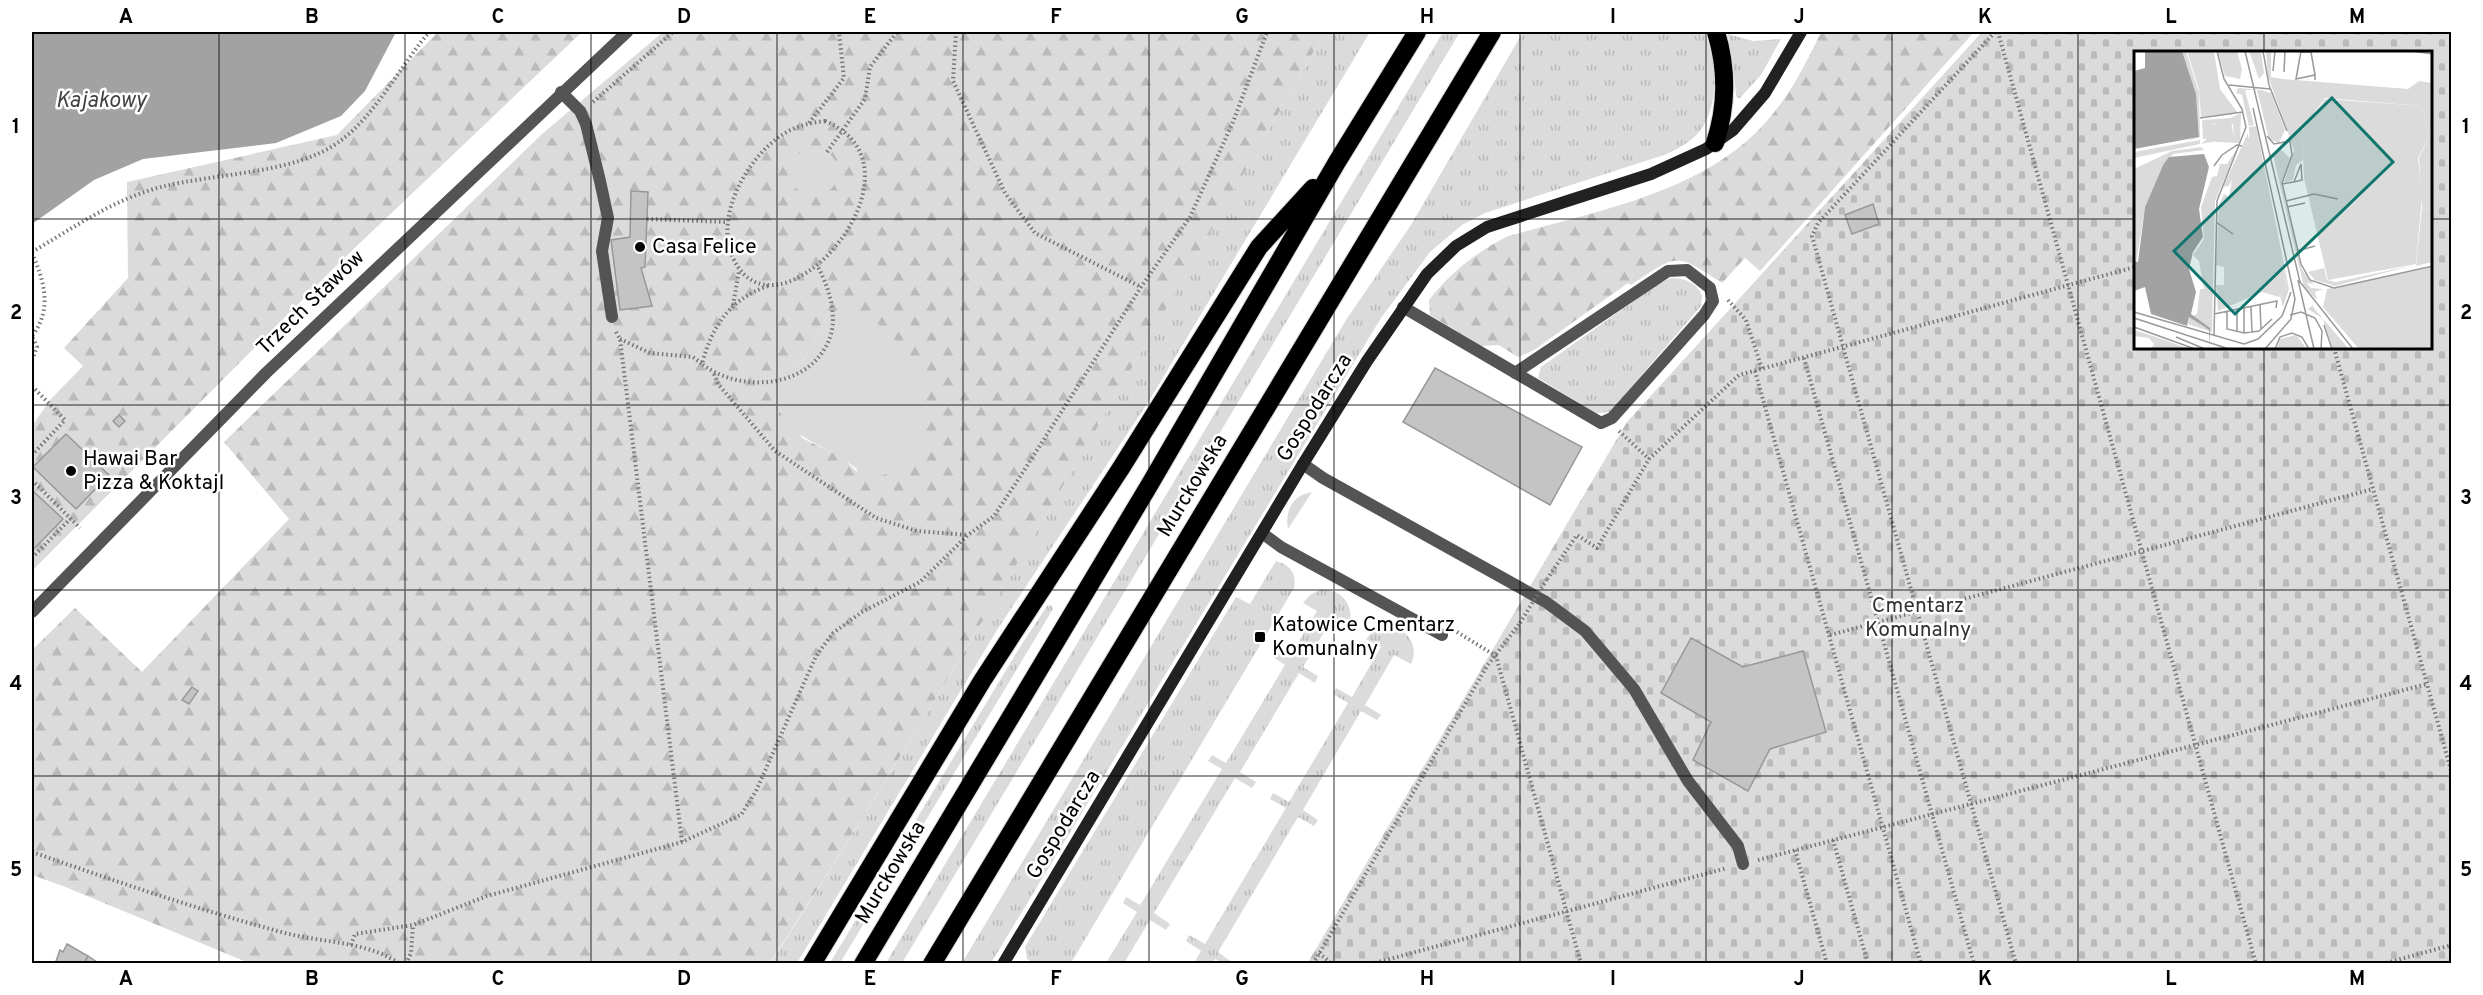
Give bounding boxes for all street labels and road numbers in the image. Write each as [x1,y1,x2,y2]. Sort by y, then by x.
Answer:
street label: Trzech Stawów [251,245,371,361]
street label: Gospodarcza [1271,349,1359,467]
street label: Murckowska [1152,430,1234,542]
street label: Gospodarcza [1021,765,1107,885]
street label: Murckowska [850,817,932,929]

